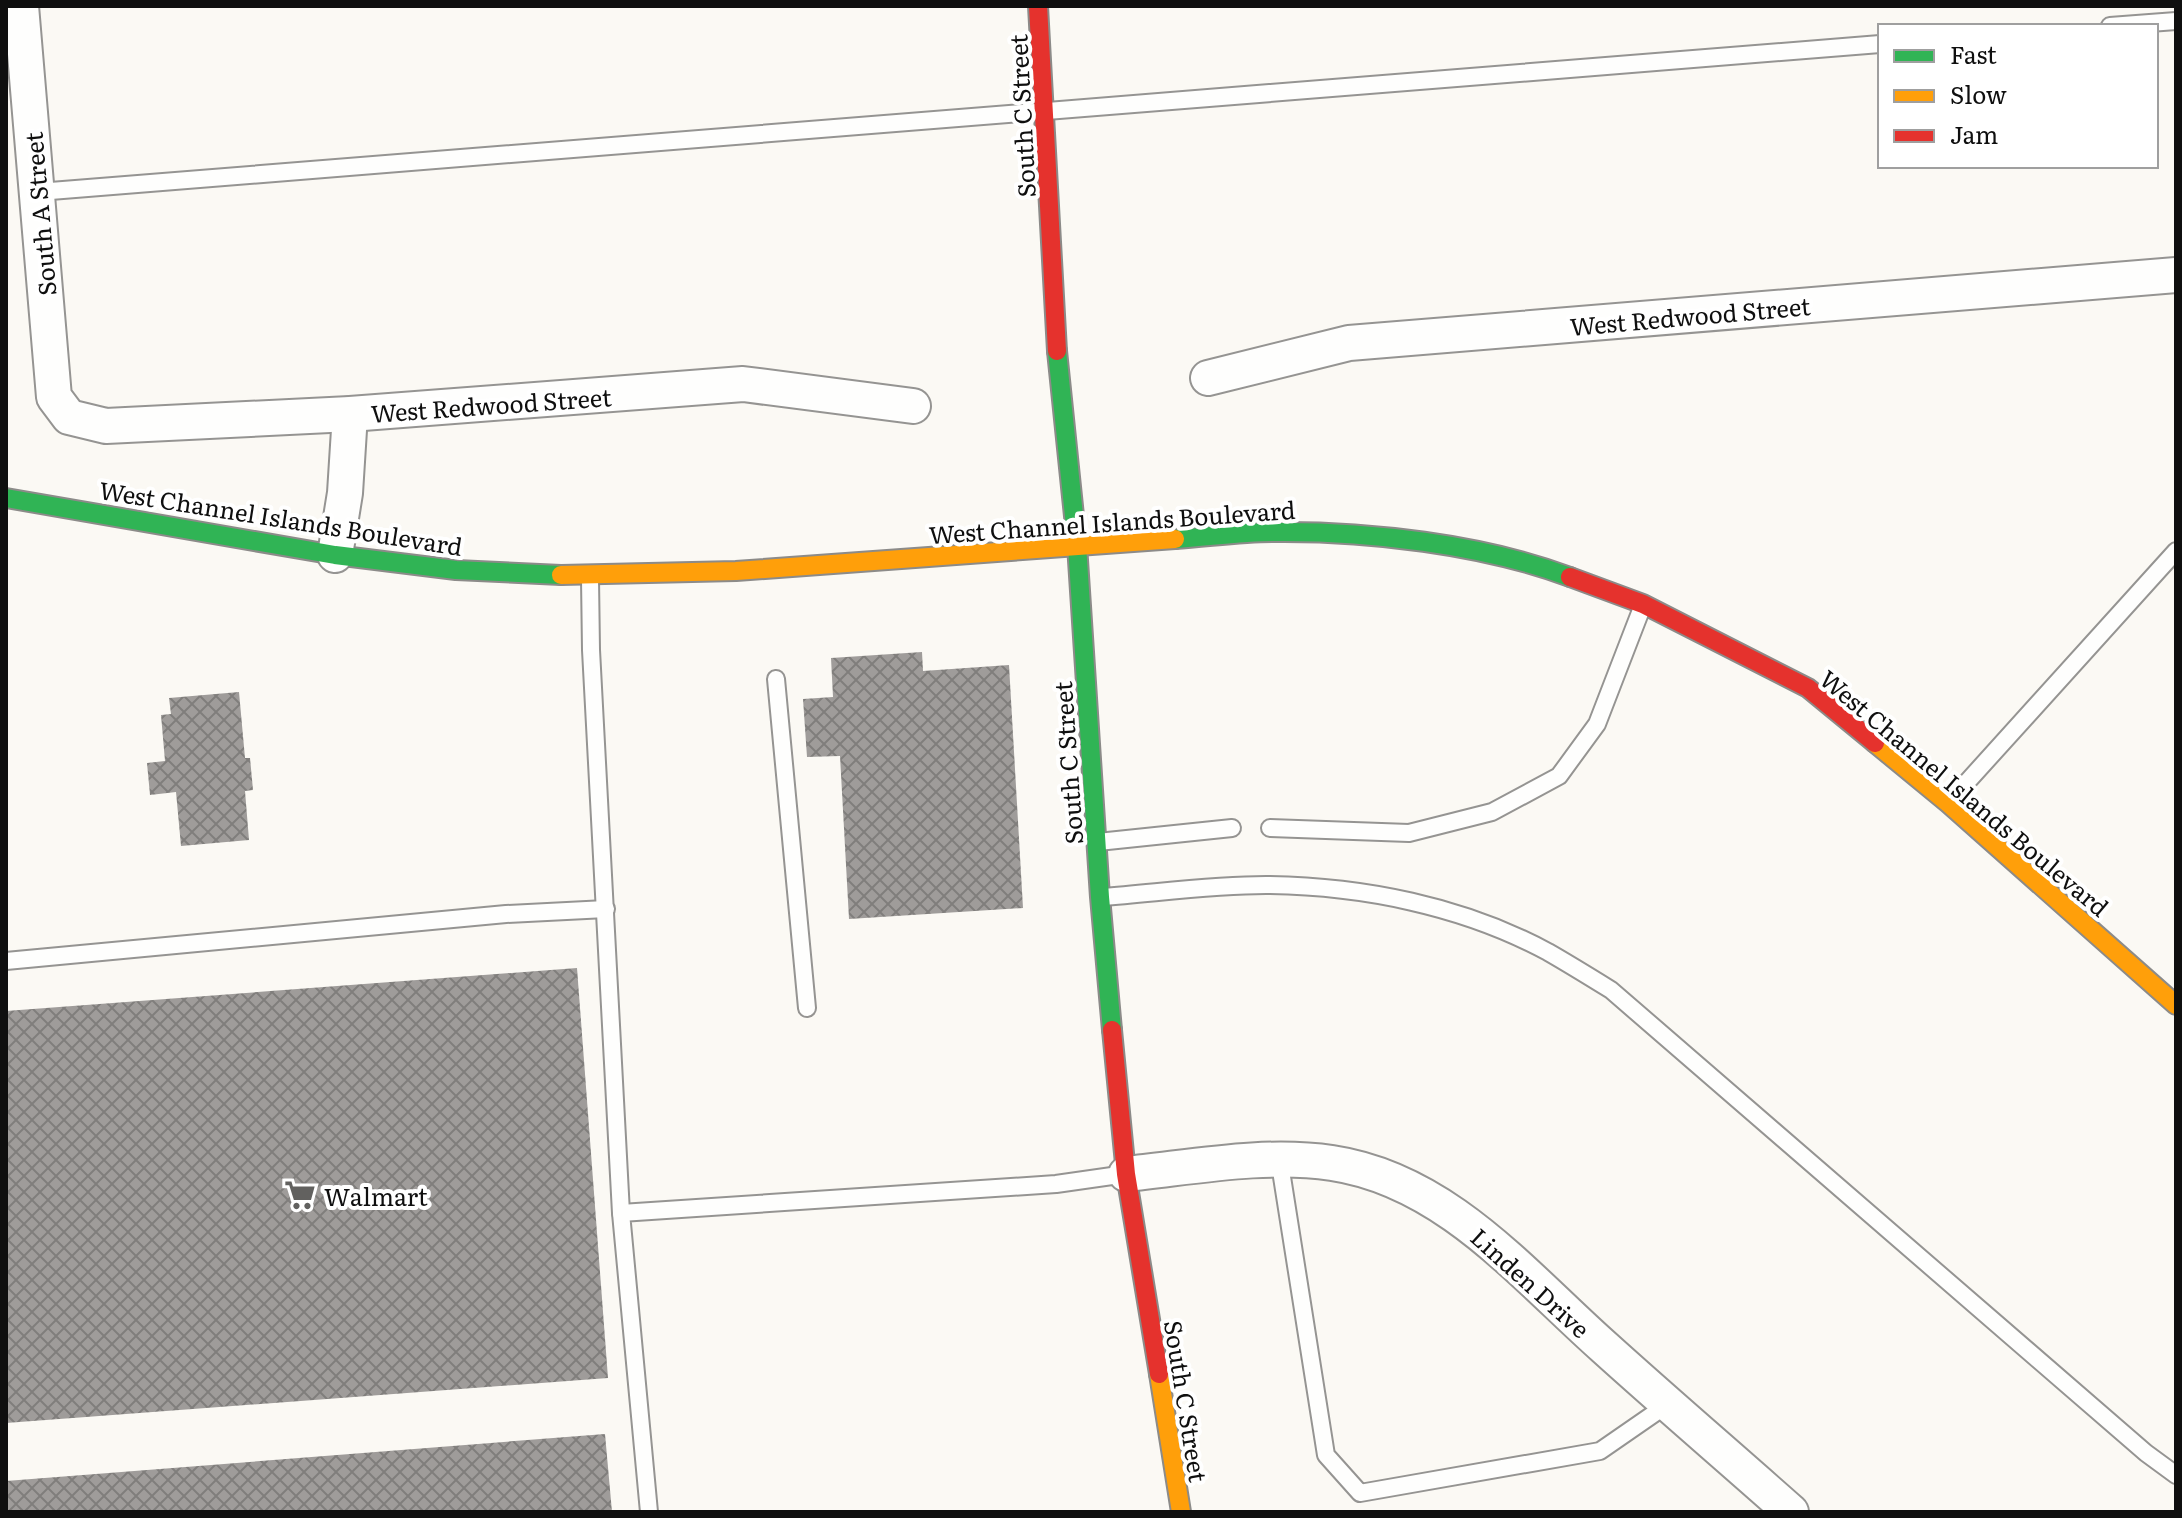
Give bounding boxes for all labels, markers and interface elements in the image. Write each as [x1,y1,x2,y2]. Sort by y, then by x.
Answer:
legend [1878,24,2158,168]
street label: South C Street [999,33,1043,199]
text: Fast [1950,36,1997,71]
text: Slow [1950,76,2007,111]
text: Jam [1950,116,1998,151]
street label: South A Street [14,130,64,297]
street label: West Redwood Street [1568,287,1812,343]
street label: West Redwood Street [369,378,613,430]
street label: West Channel Islands Boulevard [97,471,465,563]
street label: West Channel Islands Boulevard [928,491,1297,551]
street label: West Channel Islands Boulevard [1813,661,2117,924]
street label: South C Street [1044,680,1090,846]
supermarket icon: Walmart [283,1178,317,1212]
place label: Walmart [324,1178,428,1213]
street label: Linden Drive [1464,1219,1598,1345]
street label: South C Street [1157,1318,1217,1485]

